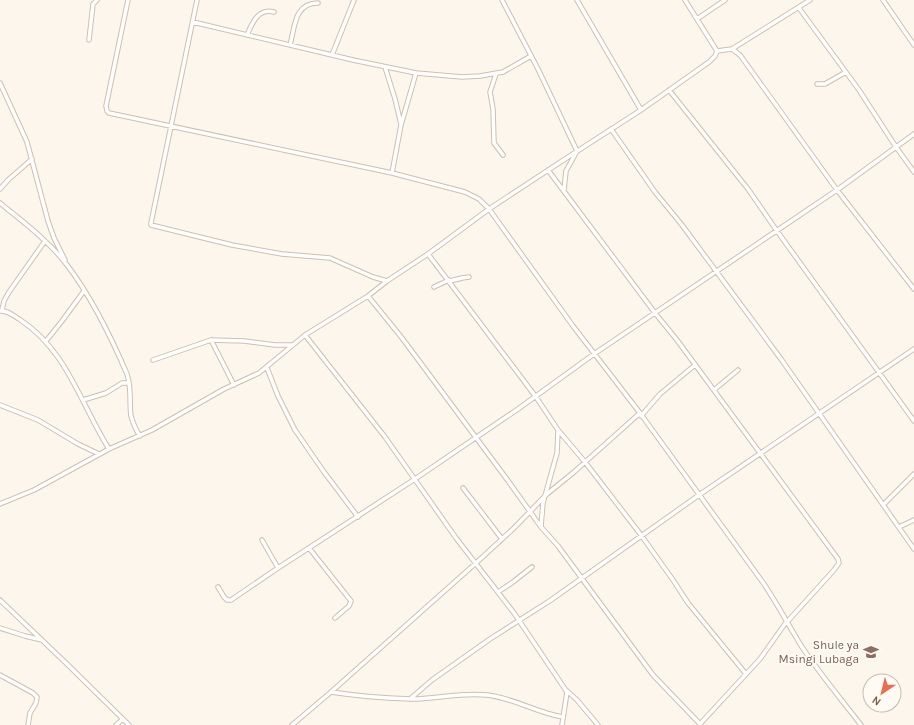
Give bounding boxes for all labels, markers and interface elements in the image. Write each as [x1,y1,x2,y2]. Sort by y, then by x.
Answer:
place label: Shule ya Msingi Lubaga [779,638,859,666]
school or university icon: Shule ya Msingi Lubaga [862,643,880,661]
north arrow [862,673,902,713]
text: N [870,693,884,708]

